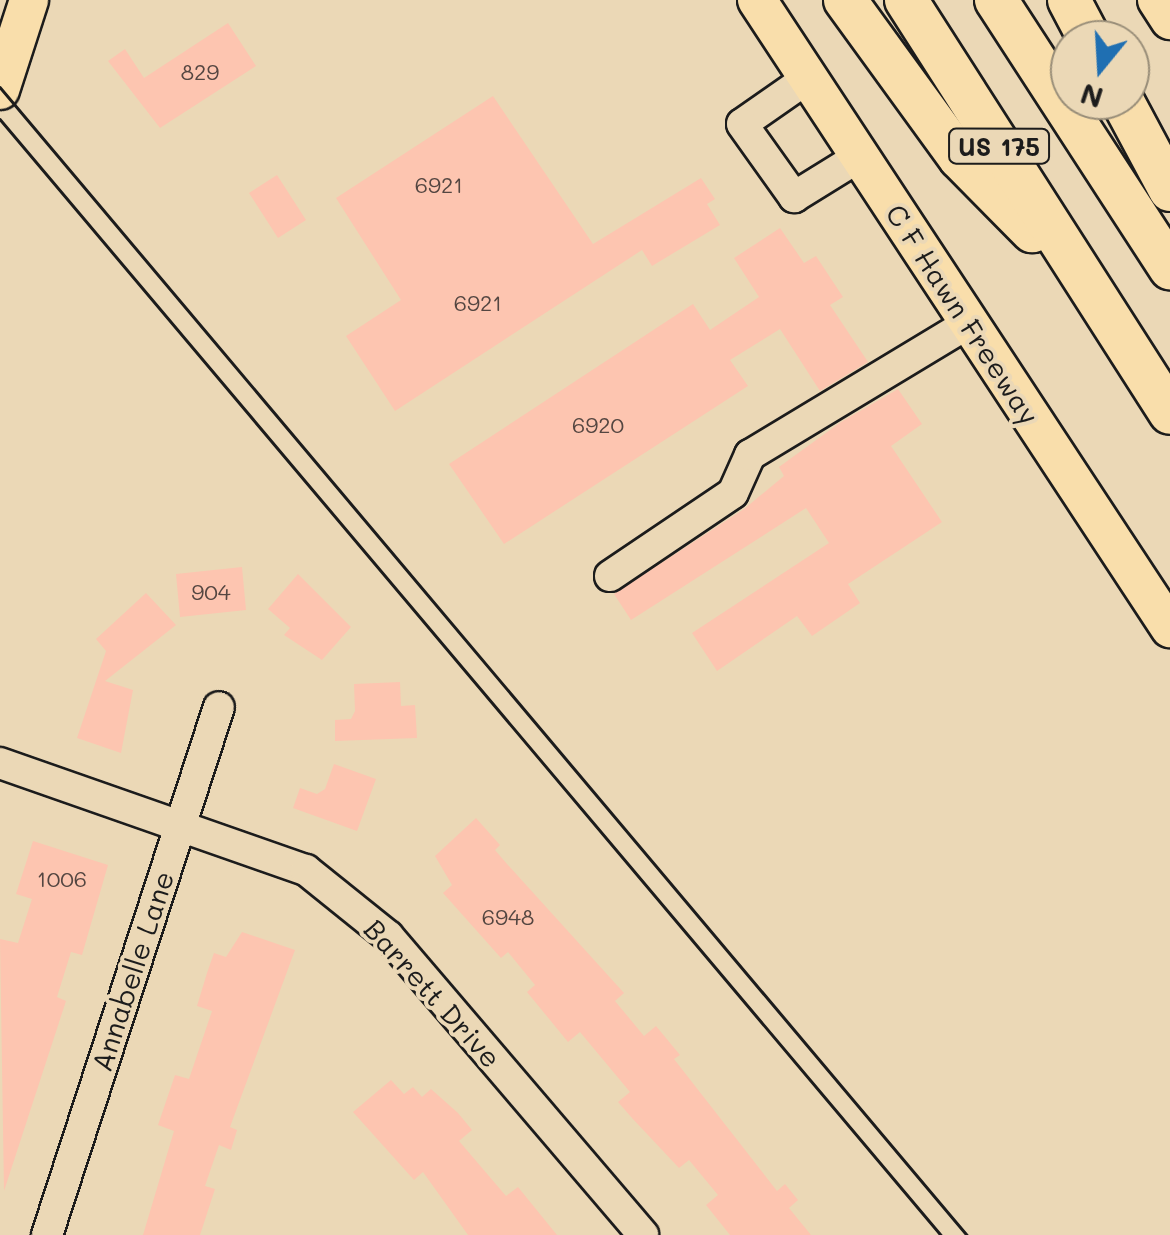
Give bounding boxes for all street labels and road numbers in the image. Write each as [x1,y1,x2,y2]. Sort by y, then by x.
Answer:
road number: US 175 [946,126,1052,166]
street label: C F Hawn Freeway [879,198,1047,430]
street label: Annabelle Lane [84,867,180,1075]
street label: Barrett Drive [358,912,508,1074]

